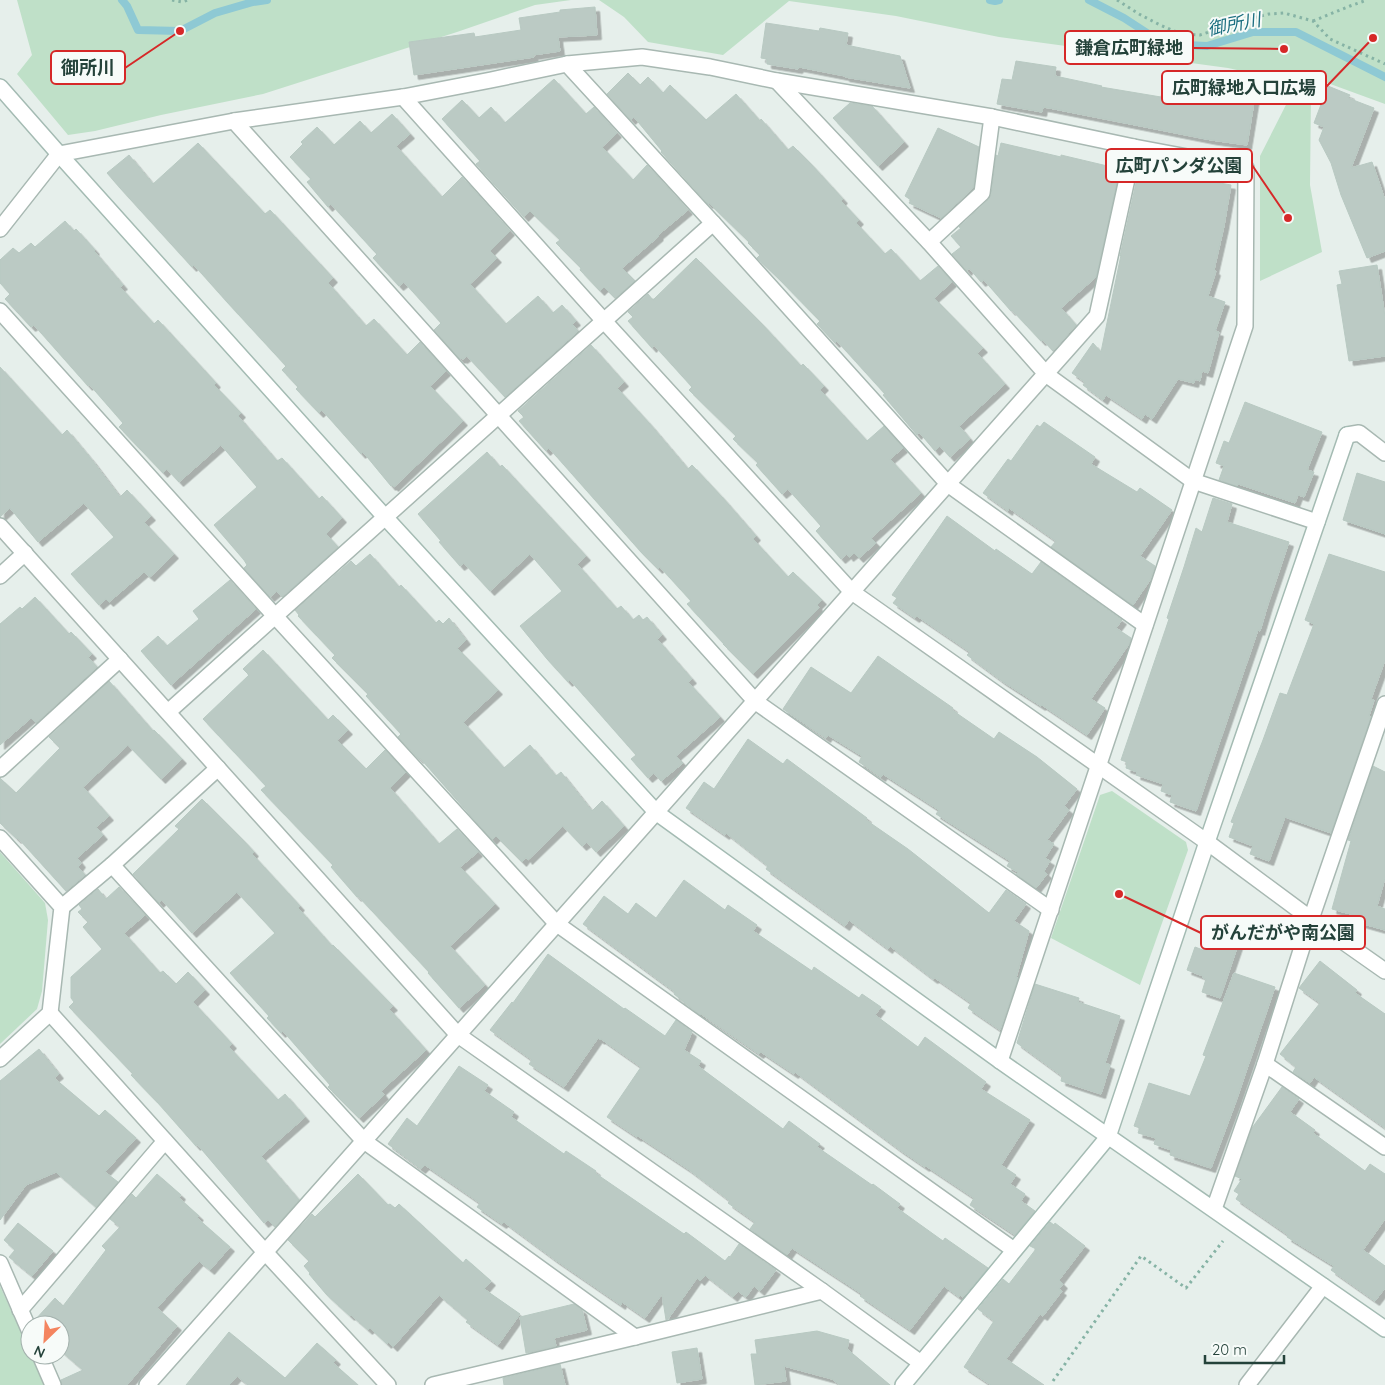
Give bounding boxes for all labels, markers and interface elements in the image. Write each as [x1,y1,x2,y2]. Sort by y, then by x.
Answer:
water label: 御所川 [1205,7,1265,40]
callout: 鎌倉広町緑地 [1065,31,1193,64]
text: 鎌倉広町緑地 [1075,36,1183,59]
callout: 御所川 [51,51,125,84]
text: 御所川 [60,56,115,79]
callout: 広町緑地入口広場 [1162,71,1326,104]
text: 広町緑地入口広場 [1172,76,1316,99]
callout: 広町パンダ公園 [1106,149,1252,182]
text: 広町パンダ公園 [1116,154,1242,177]
callout: がんだがや南公園 [1201,916,1365,949]
text: がんだがや南公園 [1211,921,1355,944]
north arrow [20,1315,70,1365]
scale bar [1205,1332,1284,1364]
text: 20 m [1212,1340,1247,1359]
text: N [31,1341,48,1362]

